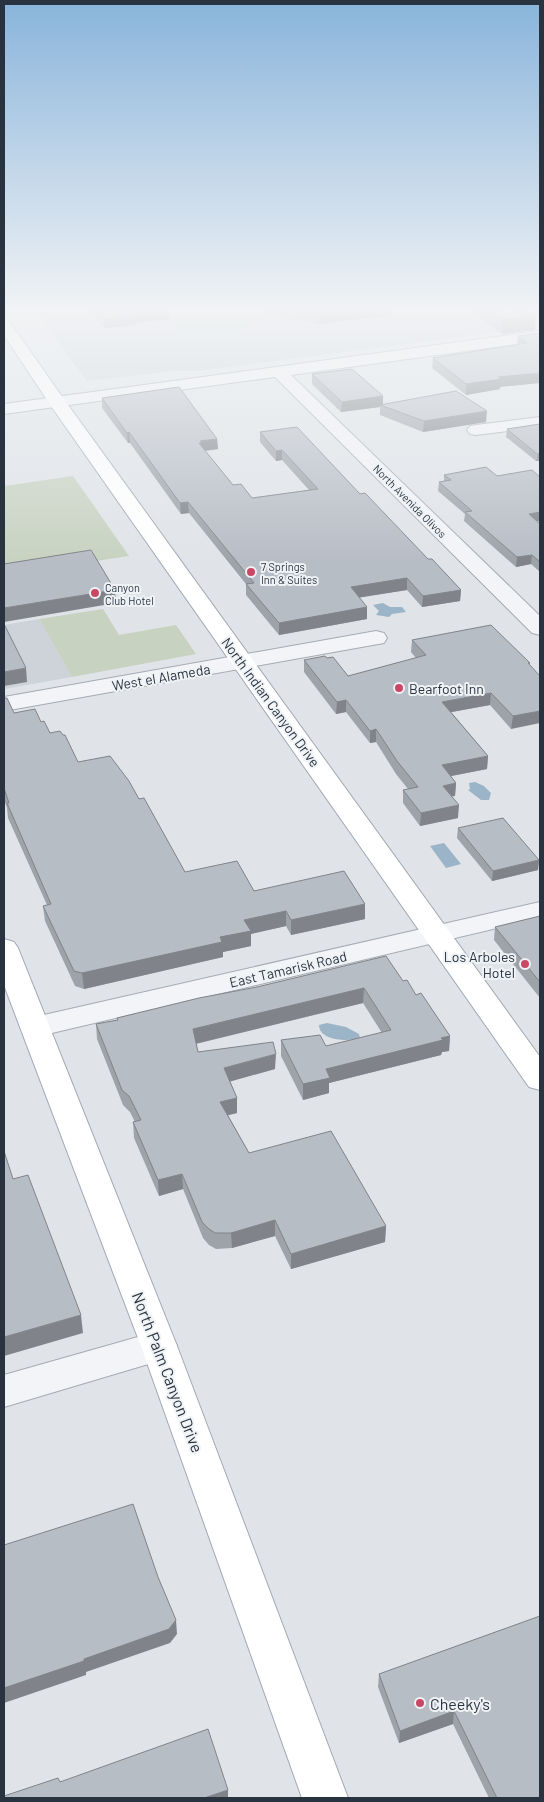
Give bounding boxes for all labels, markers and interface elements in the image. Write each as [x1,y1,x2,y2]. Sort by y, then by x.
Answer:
street label: North Avenida Olivos [371,462,449,540]
place label: 7 Springs Inn & Suites [261,560,317,586]
marker: 7 Springs Inn & Suites [245,566,257,578]
place label: Canyon Club Hotel [105,581,154,607]
marker: Canyon Club Hotel [89,587,101,599]
street label: North Indian Canyon Drive [218,634,324,770]
street label: West el Alameda [110,660,212,694]
place label: Bearfoot Inn [409,680,484,697]
marker: Bearfoot Inn [393,682,405,694]
street label: East Tamarisk Road [228,947,348,991]
place label: Los Arboles Hotel [444,948,515,981]
marker: Los Arboles Hotel [519,958,531,970]
street label: North Palm Canyon Drive [129,1289,207,1455]
place label: Cheeky's [430,1694,490,1713]
marker: Cheeky's [414,1697,426,1709]

